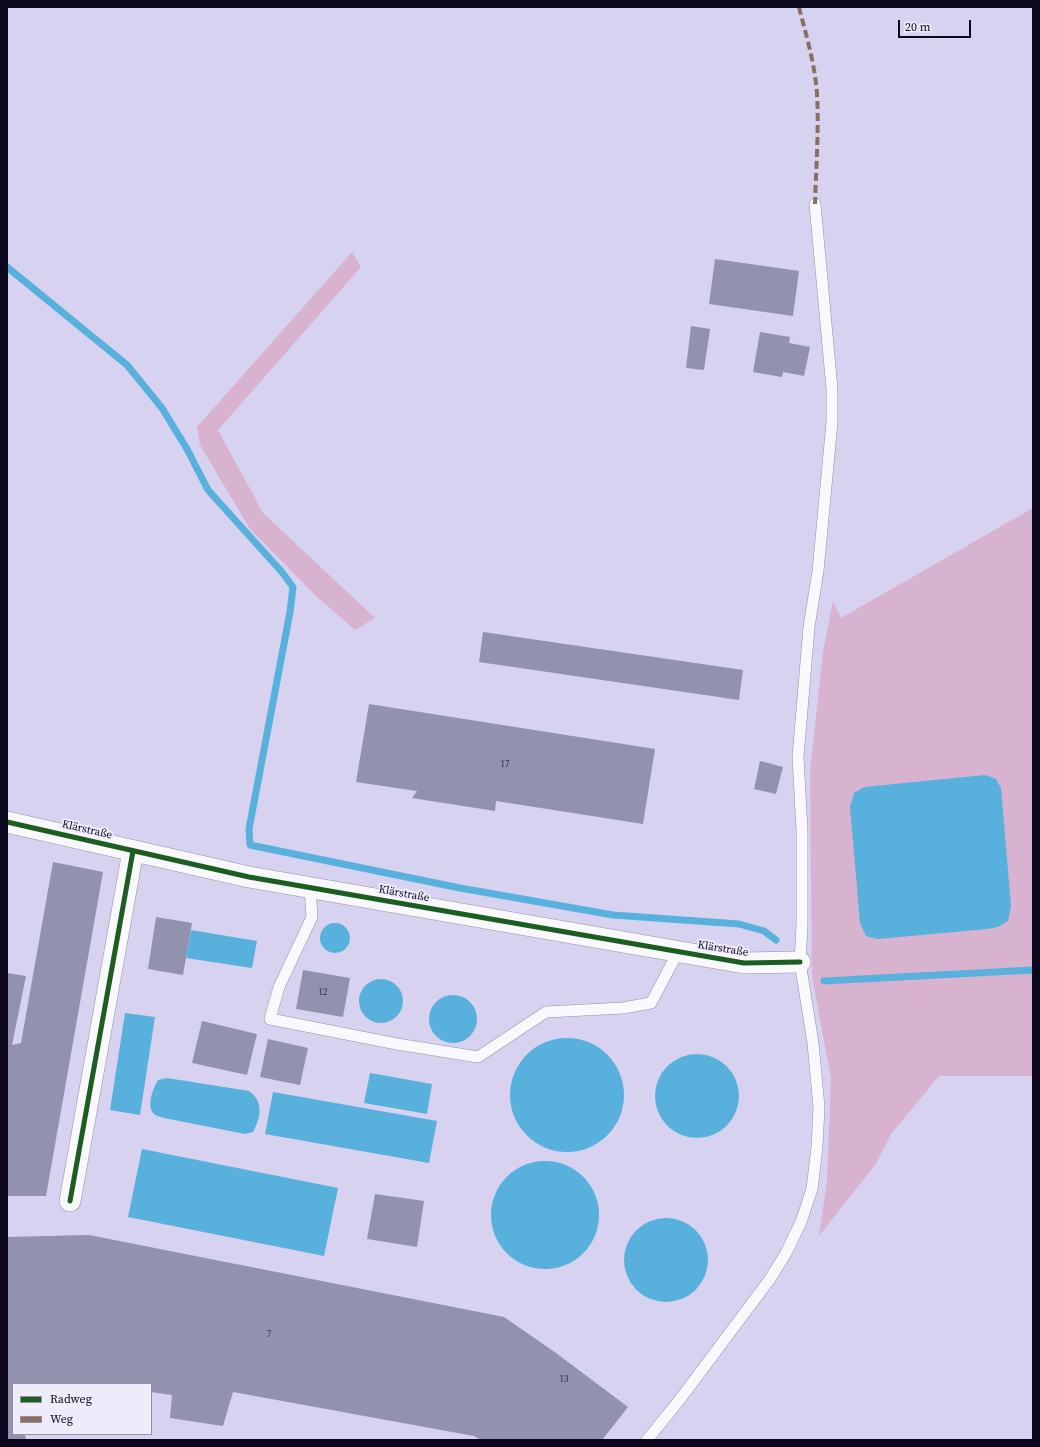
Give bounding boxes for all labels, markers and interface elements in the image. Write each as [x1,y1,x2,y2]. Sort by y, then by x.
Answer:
scale bar [900,12,973,38]
text: 20 m [905,19,931,35]
house number: 17 [501,760,509,770]
street label: Klärstraße [61,818,113,842]
street label: Klärstraße [378,883,430,905]
street label: Klärstraße [697,938,749,960]
house number: 12 [319,988,327,998]
house number: 7 [267,1330,271,1340]
house number: 13 [560,1375,568,1385]
legend [12,1383,152,1435]
text: Radweg [50,1391,92,1407]
text: Weg [50,1411,73,1427]

